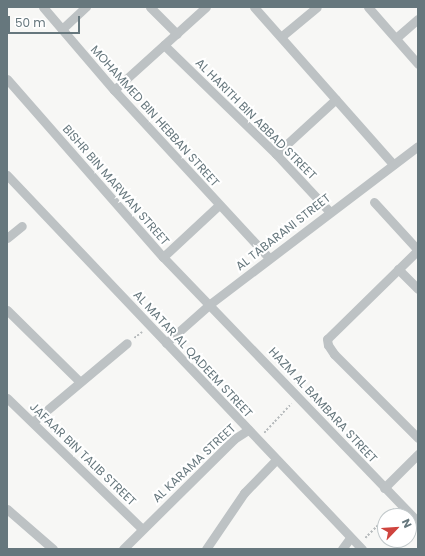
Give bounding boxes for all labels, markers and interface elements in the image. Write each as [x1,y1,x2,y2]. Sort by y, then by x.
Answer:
scale bar [10,8,82,34]
text: 50 m [15,14,46,31]
street label: MOHAMMED BIN HEBBAN STREET [88,42,222,190]
street label: AL HARITH BIN ABBAD STREET [192,55,320,183]
street label: BISHR BIN MARWAN STREET [60,122,172,248]
street label: AL TABARANI STREET [233,191,333,273]
street label: AL MATAR AL QADEEM STREET [130,288,256,420]
street label: HAZM AL BAMBARA STREET [266,344,380,466]
street label: JAFAAR BIN TALIB STREET [27,399,139,509]
street label: AL KARAMA STREET [149,421,239,505]
north arrow [377,508,417,548]
text: N [398,516,416,530]

